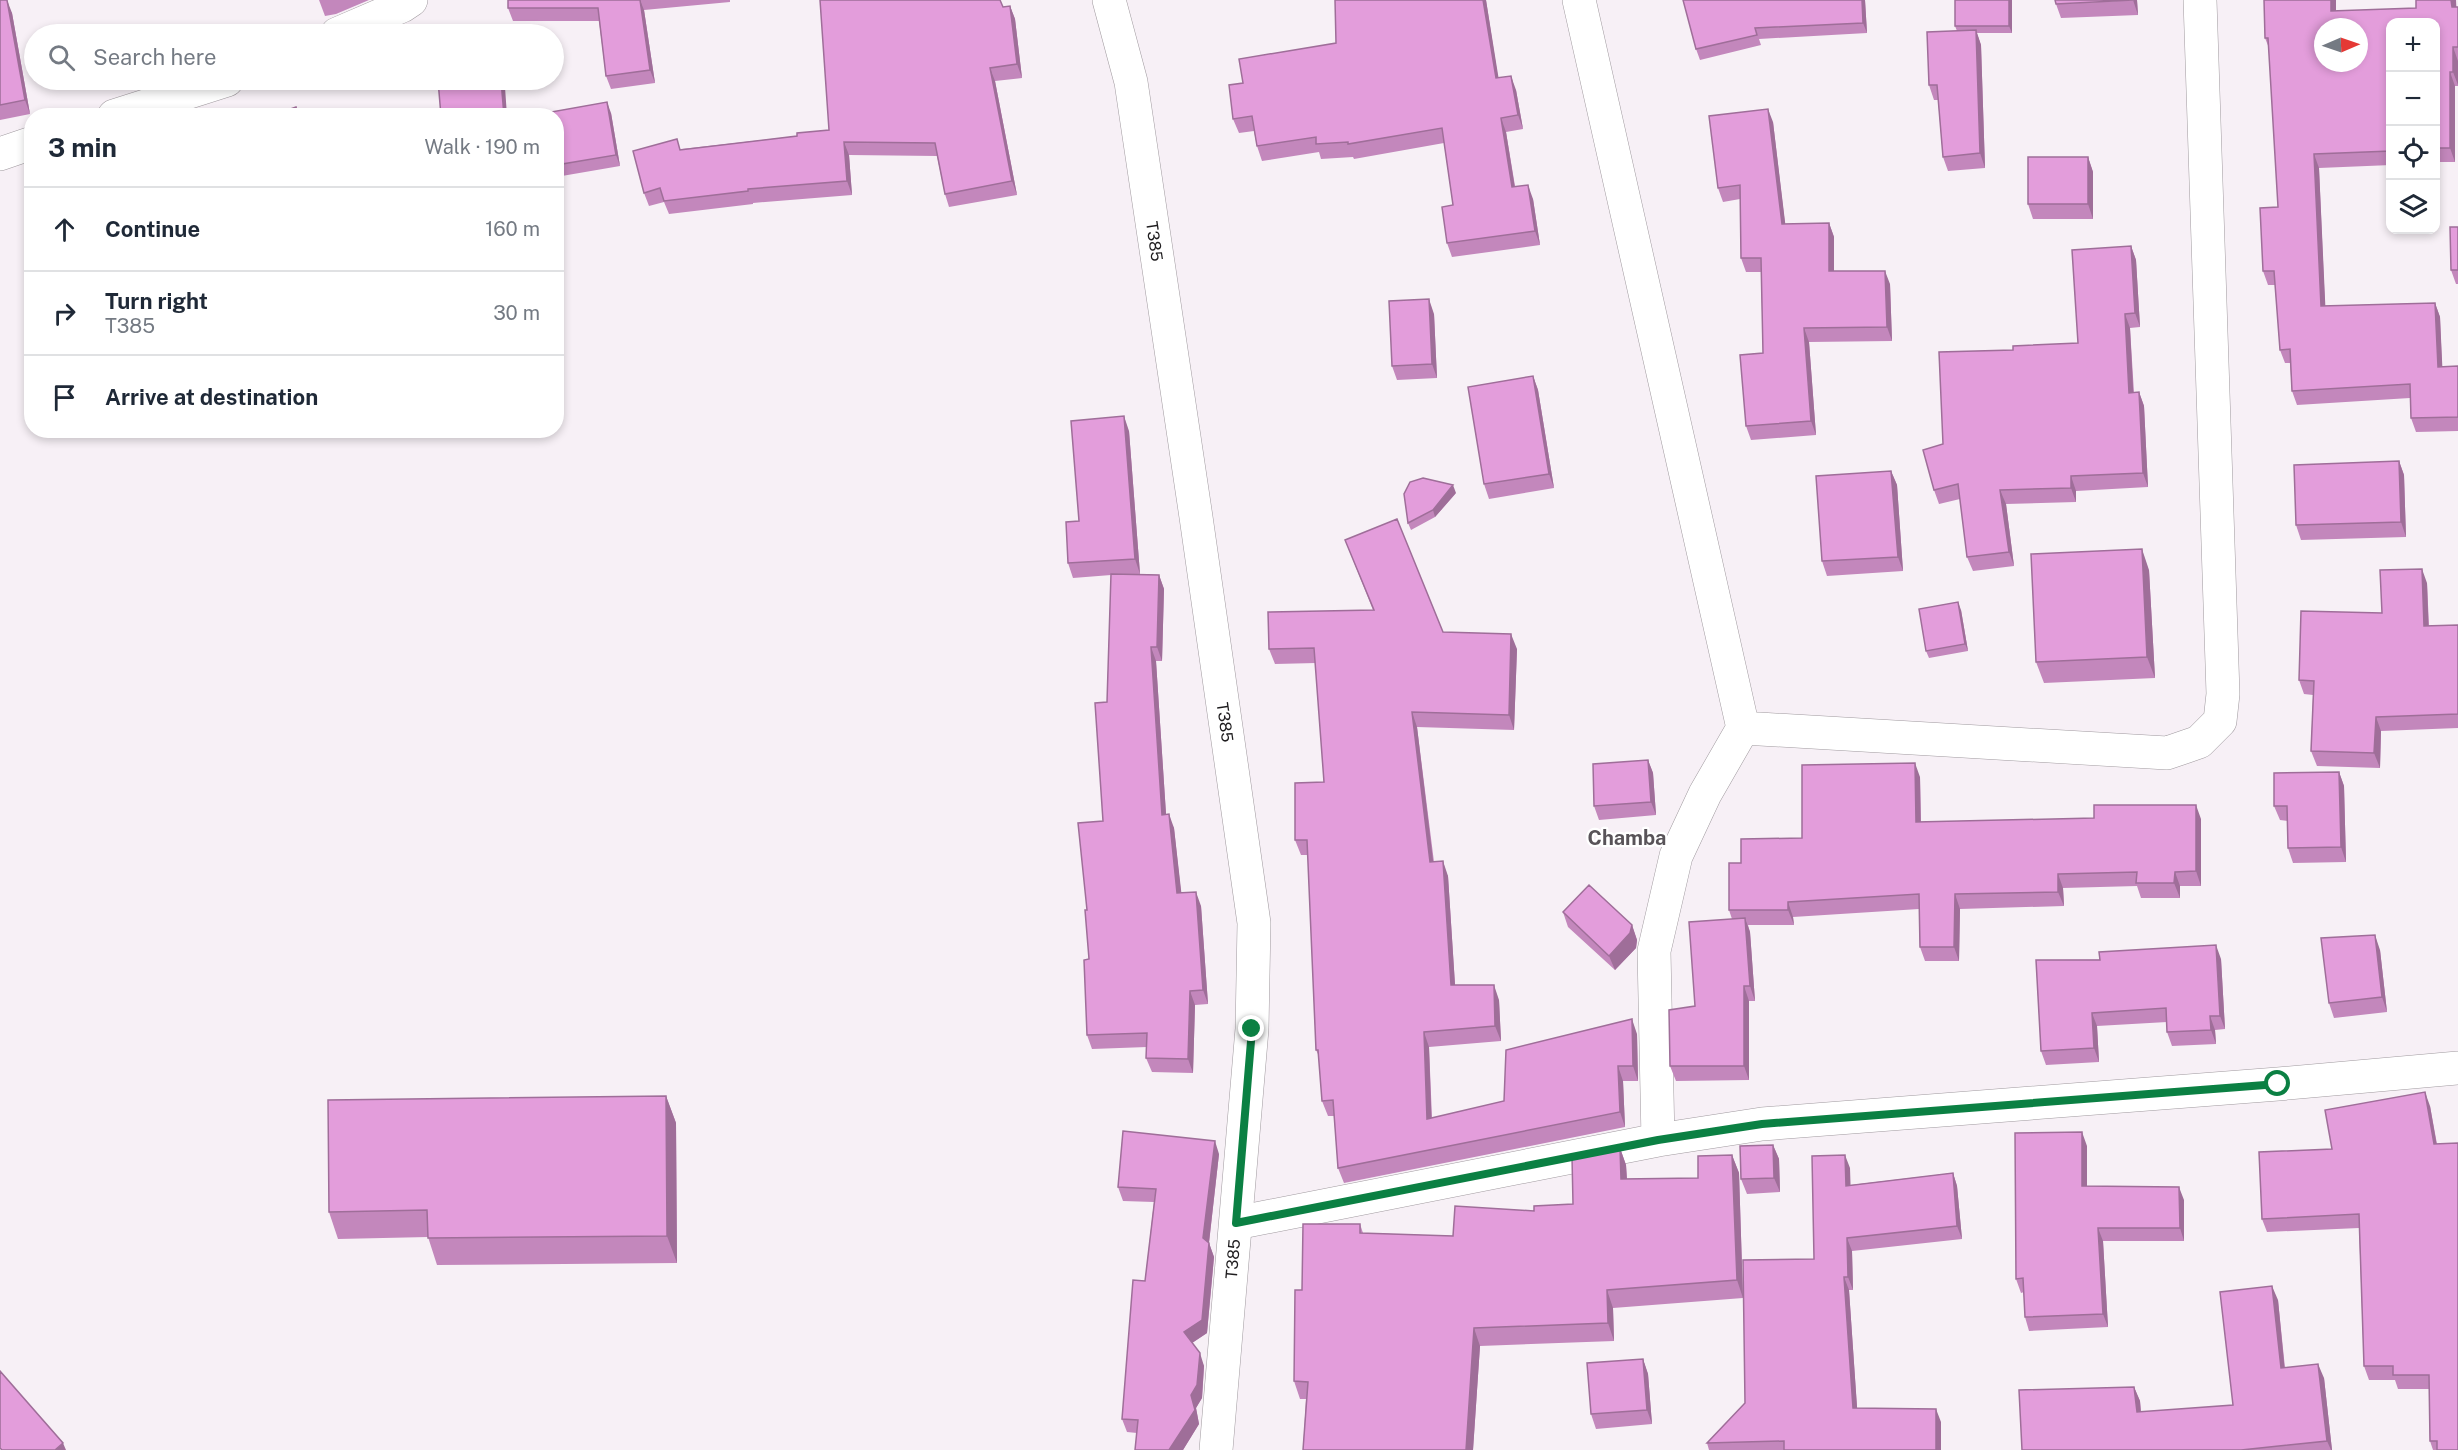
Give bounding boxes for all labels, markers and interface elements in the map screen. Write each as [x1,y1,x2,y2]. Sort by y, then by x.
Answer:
north arrow [2314,18,2368,72]
map controls [2386,18,2440,234]
button: + [2386,18,2440,72]
search box [24,24,564,90]
icon: search [45,41,78,74]
text: Search here [93,44,217,70]
button: − [2386,72,2440,126]
button: locate [2386,126,2440,180]
text: 3 min [48,132,117,163]
text: Walk · 190 m [424,135,540,159]
button: layers [2386,180,2440,234]
icon: ahead [48,213,81,246]
text: Continue [105,216,200,242]
text: 160 m [485,217,540,241]
street label: T385 [1142,220,1167,263]
text: Turn right [105,288,208,314]
icon: right [48,297,81,330]
text: 30 m [493,301,540,325]
text: T385 [105,314,155,338]
icon: arrive [48,381,81,414]
text: Arrive at destination [105,384,318,410]
street label: T385 [1213,701,1238,743]
district label: Chamba [1588,826,1666,850]
route end [1238,1015,1264,1041]
route start [2264,1070,2290,1096]
street label: T385 [1222,1238,1244,1280]

